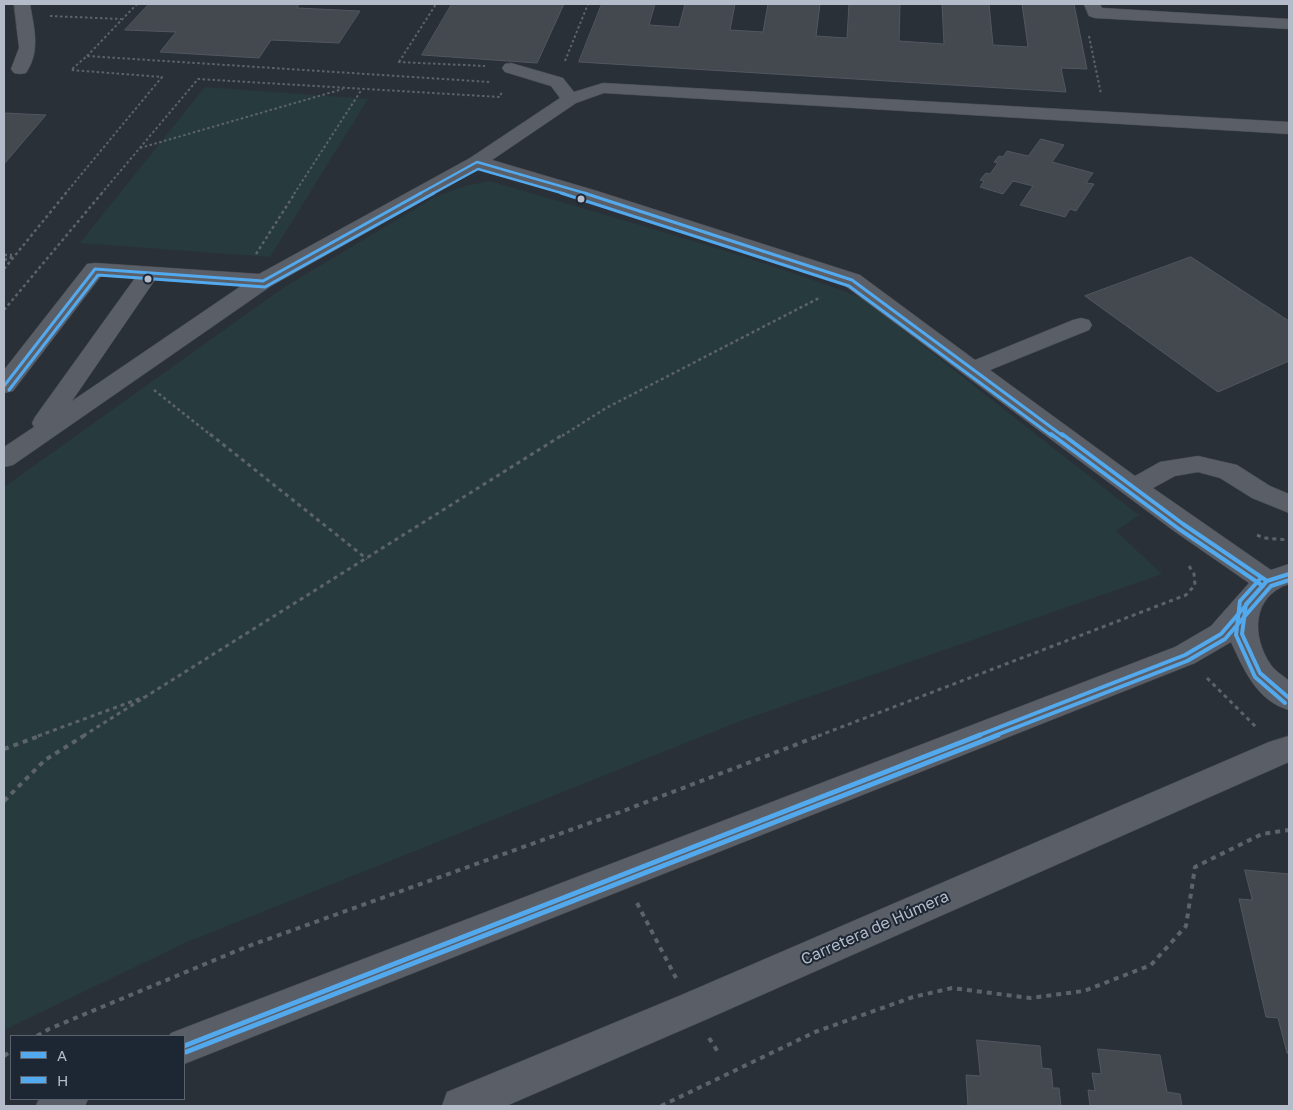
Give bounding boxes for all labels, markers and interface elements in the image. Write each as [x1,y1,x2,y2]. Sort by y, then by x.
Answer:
unlabelled marker [576,194,586,204]
unlabelled marker [143,274,153,284]
street label: Carretera de Húmera [798,887,952,969]
legend [10,1035,185,1100]
text: A [57,1046,67,1064]
text: H [57,1071,68,1089]

